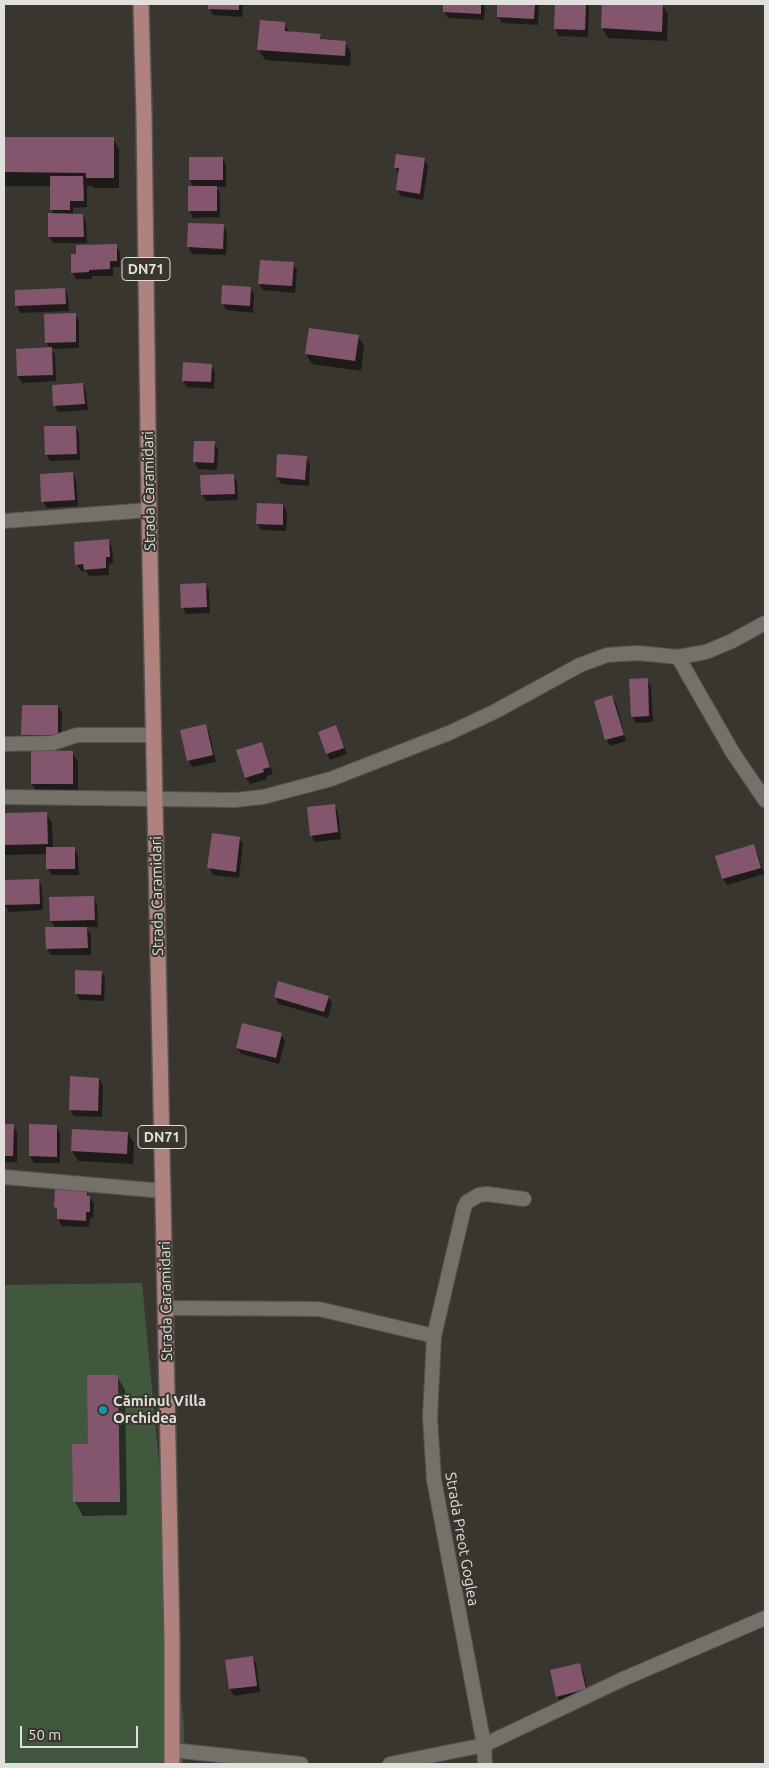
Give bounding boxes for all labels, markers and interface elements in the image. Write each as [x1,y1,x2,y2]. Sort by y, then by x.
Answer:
road number: DN71 [122,258,170,280]
street label: Strada Caramidari [139,431,159,551]
street label: Strada Caramidari [147,836,167,956]
road number: DN71 [138,1126,186,1148]
street label: Strada Caramidari [156,1241,176,1361]
place label: Căminul Villa Orchidea [113,1392,206,1427]
marker: Căminul Villa Orchidea [97,1404,109,1416]
street label: Strada Preot Goglea [441,1471,483,1607]
scale bar [22,1716,140,1748]
text: 50 m [28,1726,61,1743]

